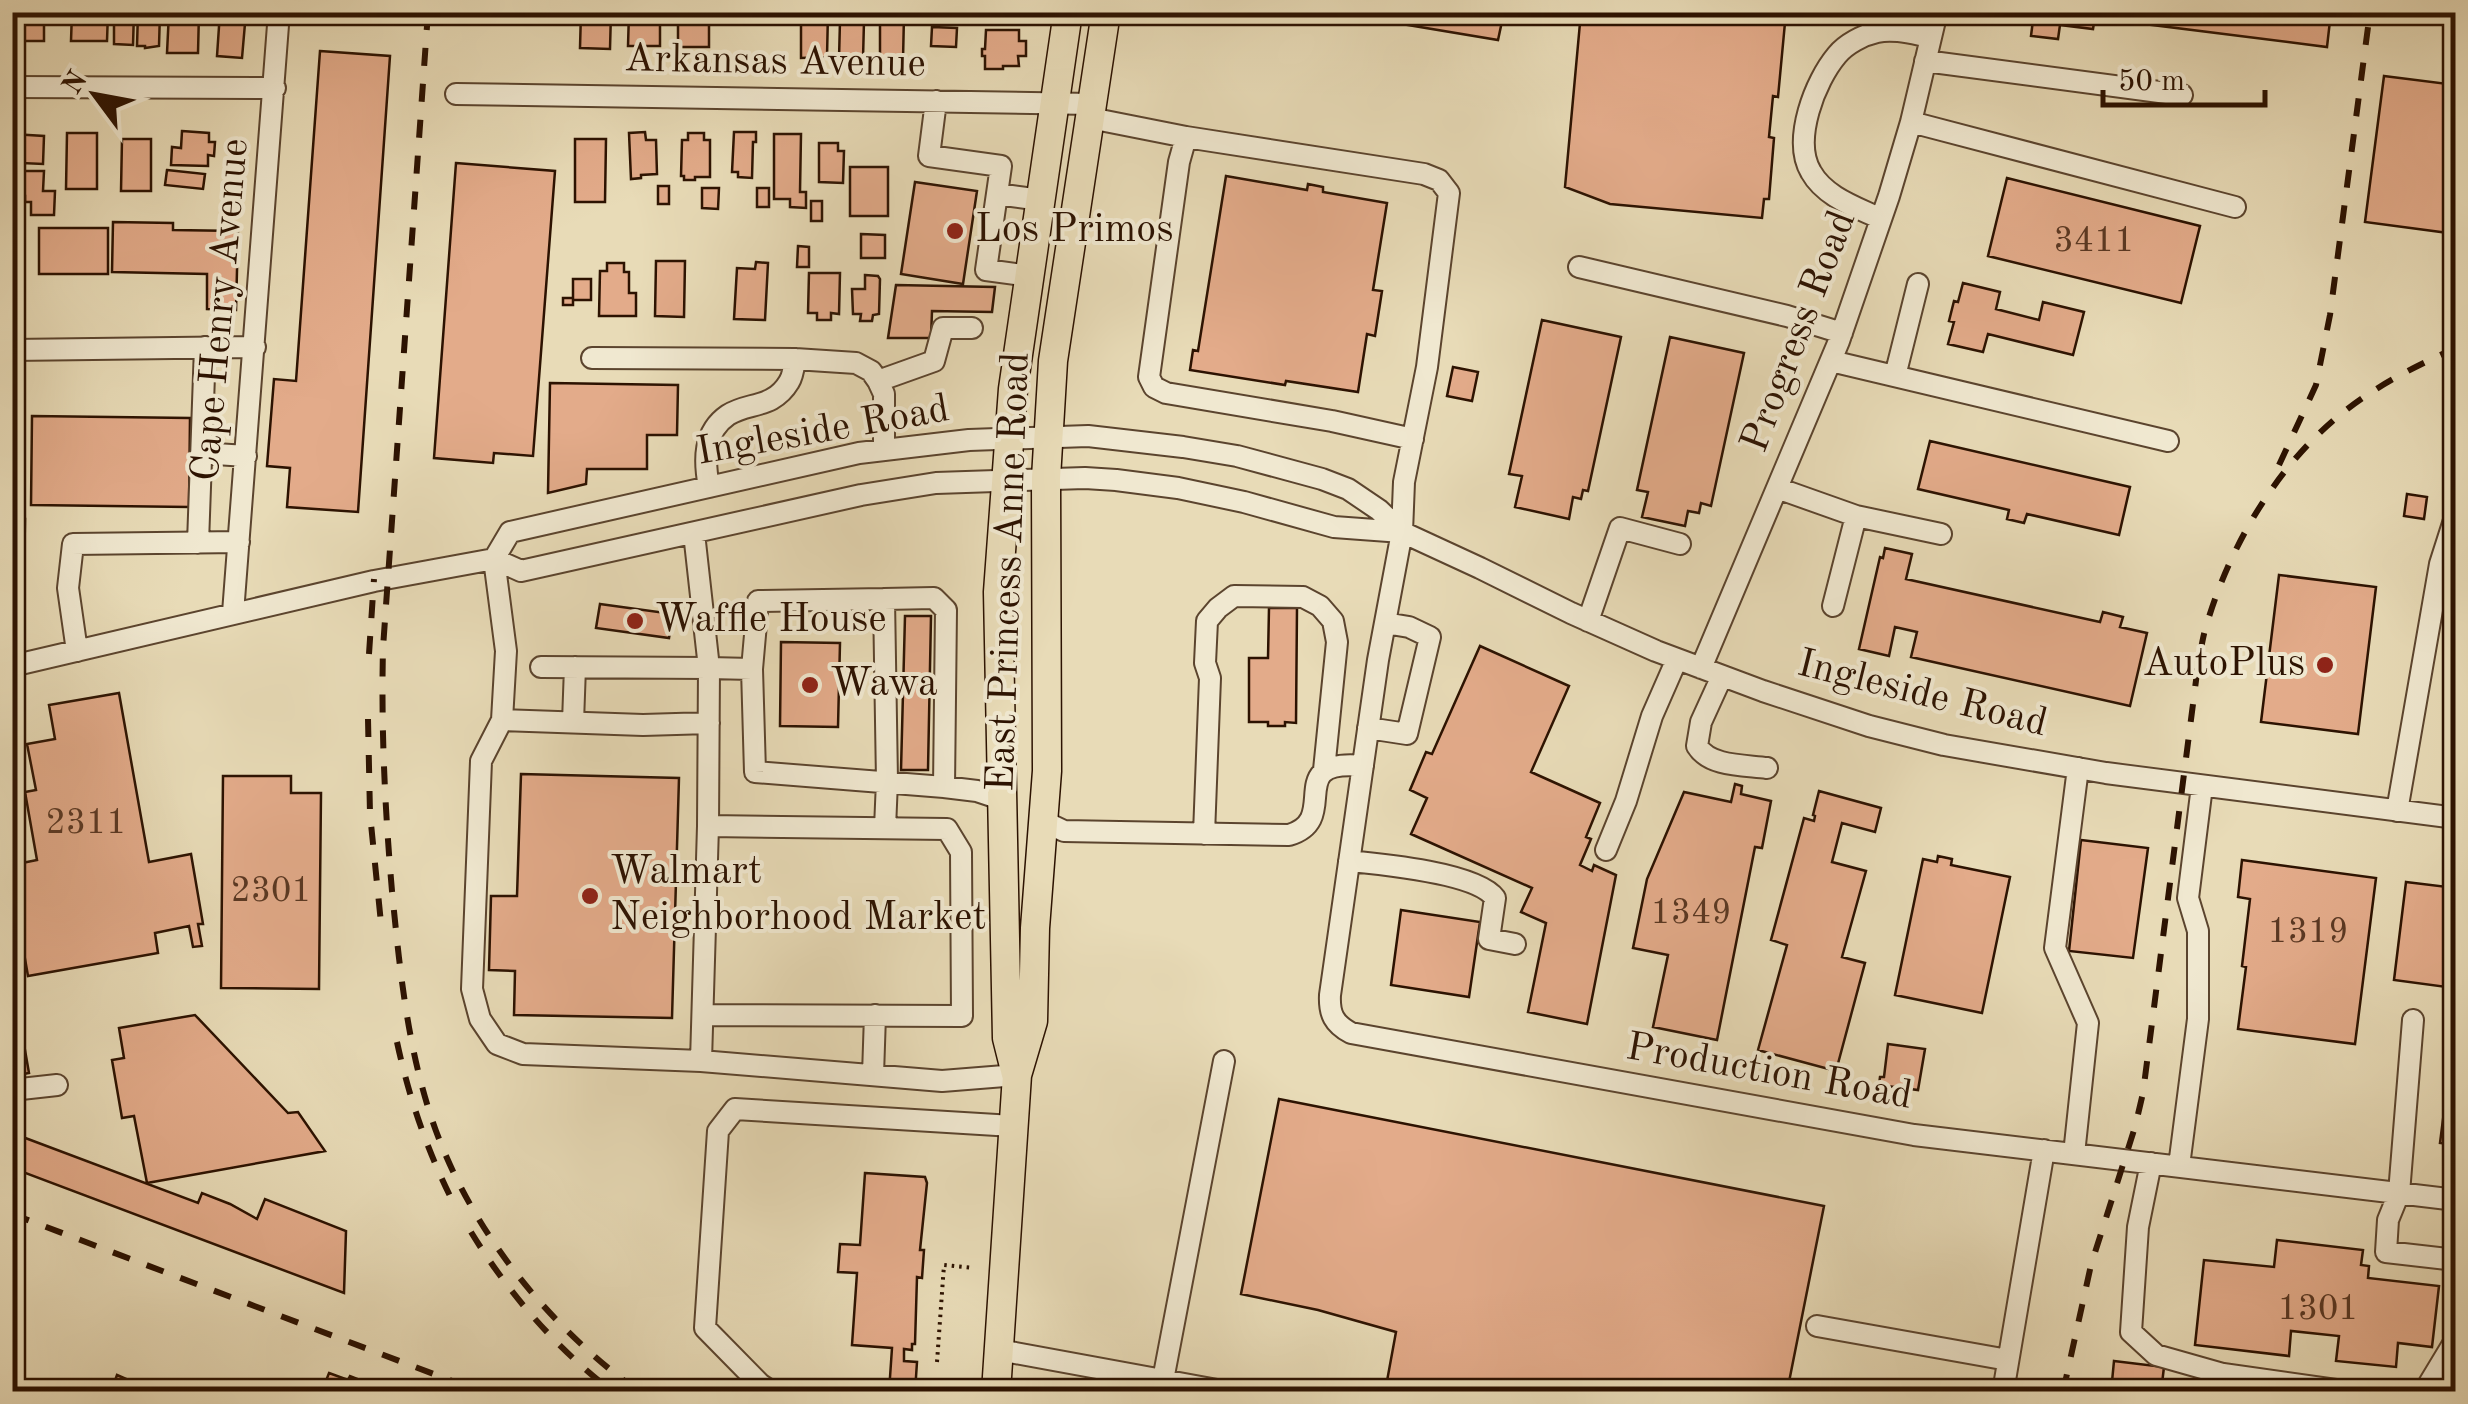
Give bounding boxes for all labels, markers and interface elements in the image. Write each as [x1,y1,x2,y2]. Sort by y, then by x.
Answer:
street label: Arkansas Avenue [624,40,926,86]
north arrow [45,45,145,145]
scale bar [2103,45,2266,107]
text: N [59,66,94,100]
text: 50 m [2118,67,2185,97]
street label: Cape Henry Avenue [187,137,257,483]
street label: Progress Road [1736,206,1864,458]
place label: Los Primos [975,211,1174,251]
marker: Los Primos [944,220,966,242]
house number: 3411 [2053,224,2135,259]
street label: East Princess Anne Road [982,351,1038,793]
street label: Ingleside Road [694,390,952,474]
place label: Waffle House [655,601,887,641]
marker: Waffle House [624,610,646,632]
street label: Ingleside Road [1793,645,2051,745]
place label: AutoPlus [2143,645,2305,685]
marker: AutoPlus [2314,654,2336,676]
place label: Wawa [830,665,938,705]
marker: Wawa [799,674,821,696]
house number: 2311 [45,806,127,841]
place label: Walmart Neighborhood Market [610,853,986,939]
house number: 2301 [230,874,312,909]
marker: Walmart Neighborhood Market [579,885,601,907]
house number: 1349 [1650,896,1732,931]
house number: 1319 [2267,915,2349,950]
street label: Production Road [1623,1028,1915,1118]
house number: 1301 [2277,1292,2359,1327]

